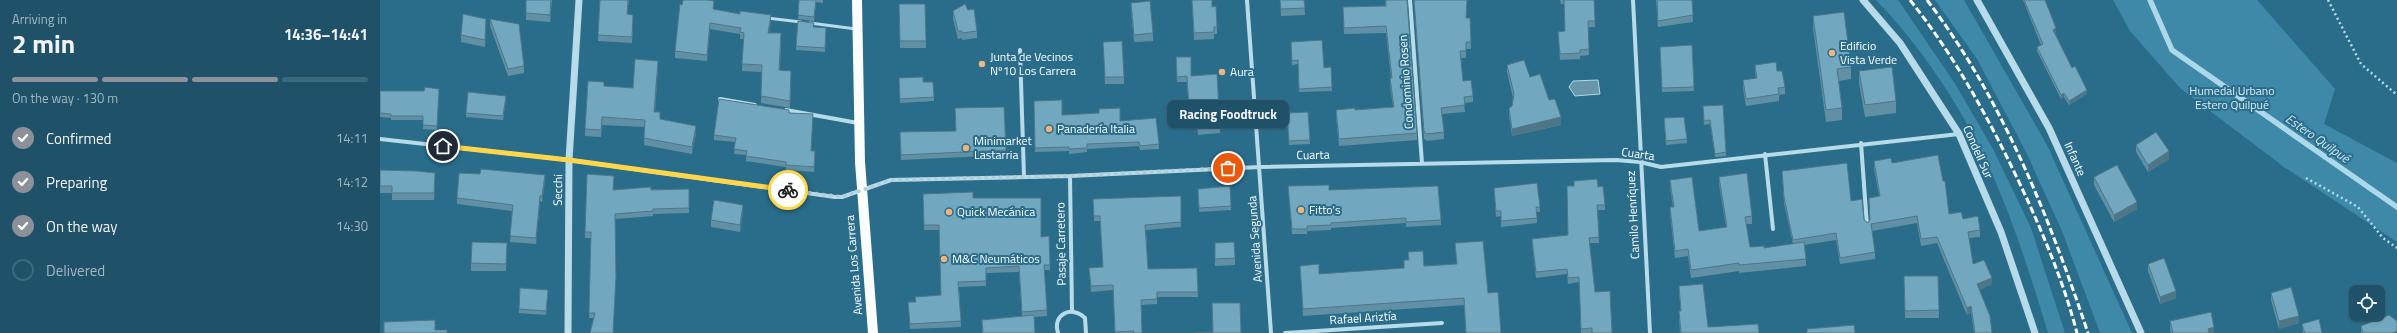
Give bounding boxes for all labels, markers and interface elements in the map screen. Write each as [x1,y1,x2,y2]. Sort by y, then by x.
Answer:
text: Arriving in [12,9,67,29]
text: 14:36–14:41 [284,23,368,46]
text: 2 min [12,24,75,63]
street label: Condominio Rosen [1393,34,1418,130]
place label: Edificio Vista Verde [1840,36,1897,69]
place label: Junta de Vecinos Nº10 Los Carrera [990,47,1076,80]
marker: Edificio Vista Verde [1827,48,1837,58]
marker: Junta de Vecinos Nº10 Los Carrera [977,59,987,69]
place label: Aura [1230,62,1254,81]
marker: Aura [1217,67,1227,77]
park label: Humedal Urbano Estero Quilpué [2189,81,2275,114]
text: On the way · 130 m [12,88,118,108]
callout: Racing Foodtruck [1167,100,1289,128]
text: Racing Foodtruck [1179,104,1277,124]
water label: Estero Quilpué [2282,108,2355,168]
place label: Panadería Italia [1057,119,1135,138]
street label: Condell Sur [1958,122,1999,182]
marker: Panadería Italia [1044,124,1054,134]
icon: check [12,127,34,149]
text: Confirmed [46,127,111,150]
text: 14:11 [336,128,368,148]
pin [426,129,460,163]
place label: Minimarket Lastarria [974,131,1033,164]
icon: home [432,135,454,157]
street label: Infante [2059,138,2091,179]
street label: Cuarta [1620,142,1656,165]
marker: Minimarket Lastarria [961,143,971,153]
street label: Cuarta [1296,145,1330,164]
pin [1211,151,1245,185]
icon: bag [1217,157,1239,179]
courier [768,170,808,210]
street label: Camilo Henríquez [1621,170,1644,260]
icon: check [12,171,34,193]
text: Preparing [46,171,107,194]
text: 14:12 [336,172,368,192]
street label: Secchi [548,174,567,206]
icon: bike [777,179,799,201]
street label: Avenida Segunda [1242,195,1267,283]
place label: Fitto's [1309,200,1341,219]
place label: Quick Mecánica [957,202,1035,221]
street label: Pasaje Carretero [1050,202,1071,286]
marker: Fitto's [1296,205,1306,215]
marker: Quick Mecánica [944,207,954,217]
street label: Avenida Los Carrera [840,214,867,316]
icon: check [12,215,34,237]
text: On the way [46,215,118,238]
text: 14:30 [336,216,368,236]
place label: M&C Neumáticos [952,249,1040,268]
marker: M&C Neumáticos [939,254,949,264]
text: Delivered [46,259,105,282]
map controls [2349,285,2385,321]
button: locate [2349,285,2385,321]
street label: Rafael Ariztía [1329,306,1397,329]

